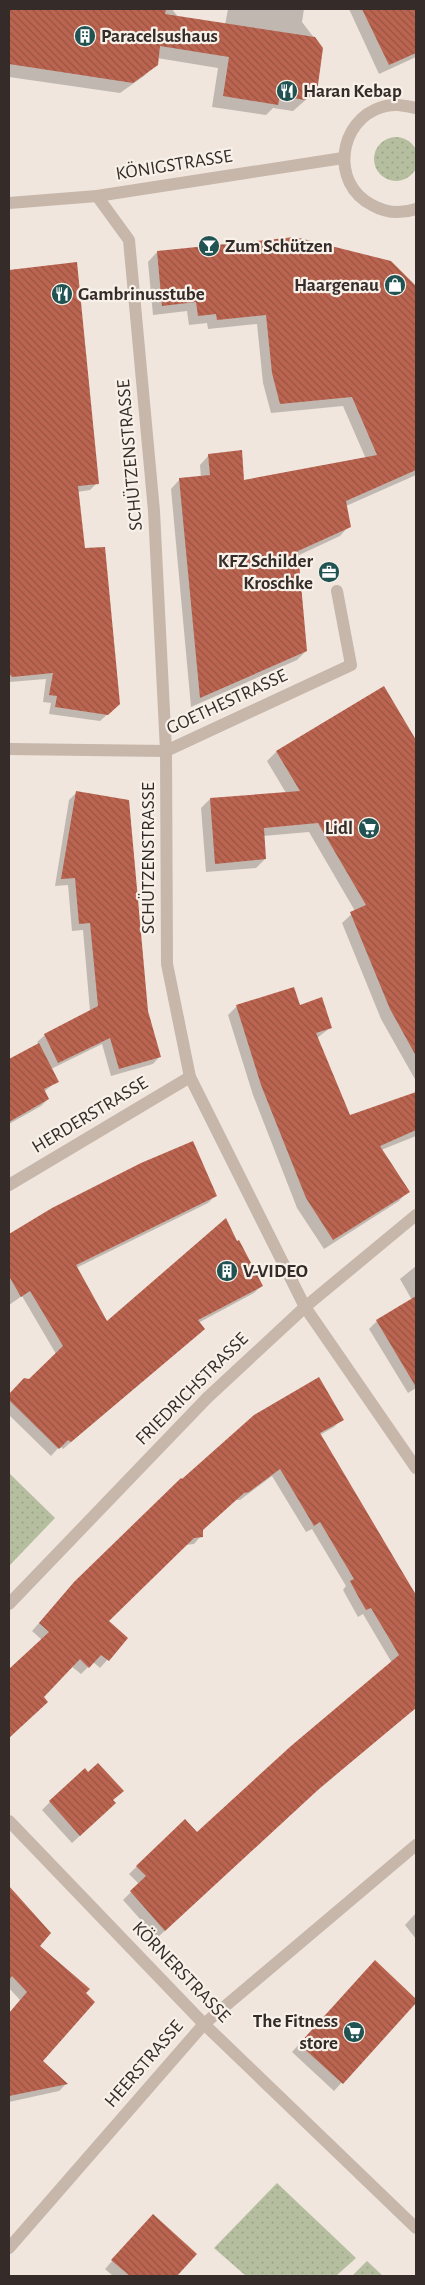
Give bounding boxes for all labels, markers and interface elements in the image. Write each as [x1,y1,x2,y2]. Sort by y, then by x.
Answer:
building icon: Paracelsushaus [73,24,97,48]
place label: Paracelsushaus [101,27,218,46]
restaurant icon: Haran Kebap [275,79,299,103]
place label: Haran Kebap [303,82,402,101]
street label: KÖNIGSTRASSE [114,145,234,184]
bar icon: Zum Schützen [197,234,221,258]
place label: Zum Schützen [225,237,333,256]
shop icon: Haargenau [383,273,407,297]
place label: Haargenau [294,276,379,295]
restaurant icon: Gambrinusstube [50,282,74,306]
place label: Gambrinusstube [78,285,205,304]
street label: SCHÜTZENSTRASSE [113,379,146,532]
place label: KFZ Schilder Kroschke [218,552,313,593]
office icon: KFZ Schilder Kroschke [317,560,341,584]
street label: GOETHESTRASSE [164,666,290,738]
street label: SCHÜTZENSTRASSE [138,782,158,934]
supermarket icon: Lidl [357,816,381,840]
place label: Lidl [325,819,353,838]
street label: HERDERSTRASSE [29,1073,151,1157]
building icon: V-VIDEO [215,1259,239,1283]
place label: V-VIDEO [243,1262,308,1281]
street label: FRIEDRICHSTRASSE [132,1329,252,1449]
street label: KÖRNERSTRASSE [128,1917,234,2026]
place label: The Fitness store [253,2012,338,2053]
street label: HEERSTRASSE [101,2017,187,2111]
supermarket icon: The Fitness store [342,2020,366,2044]

